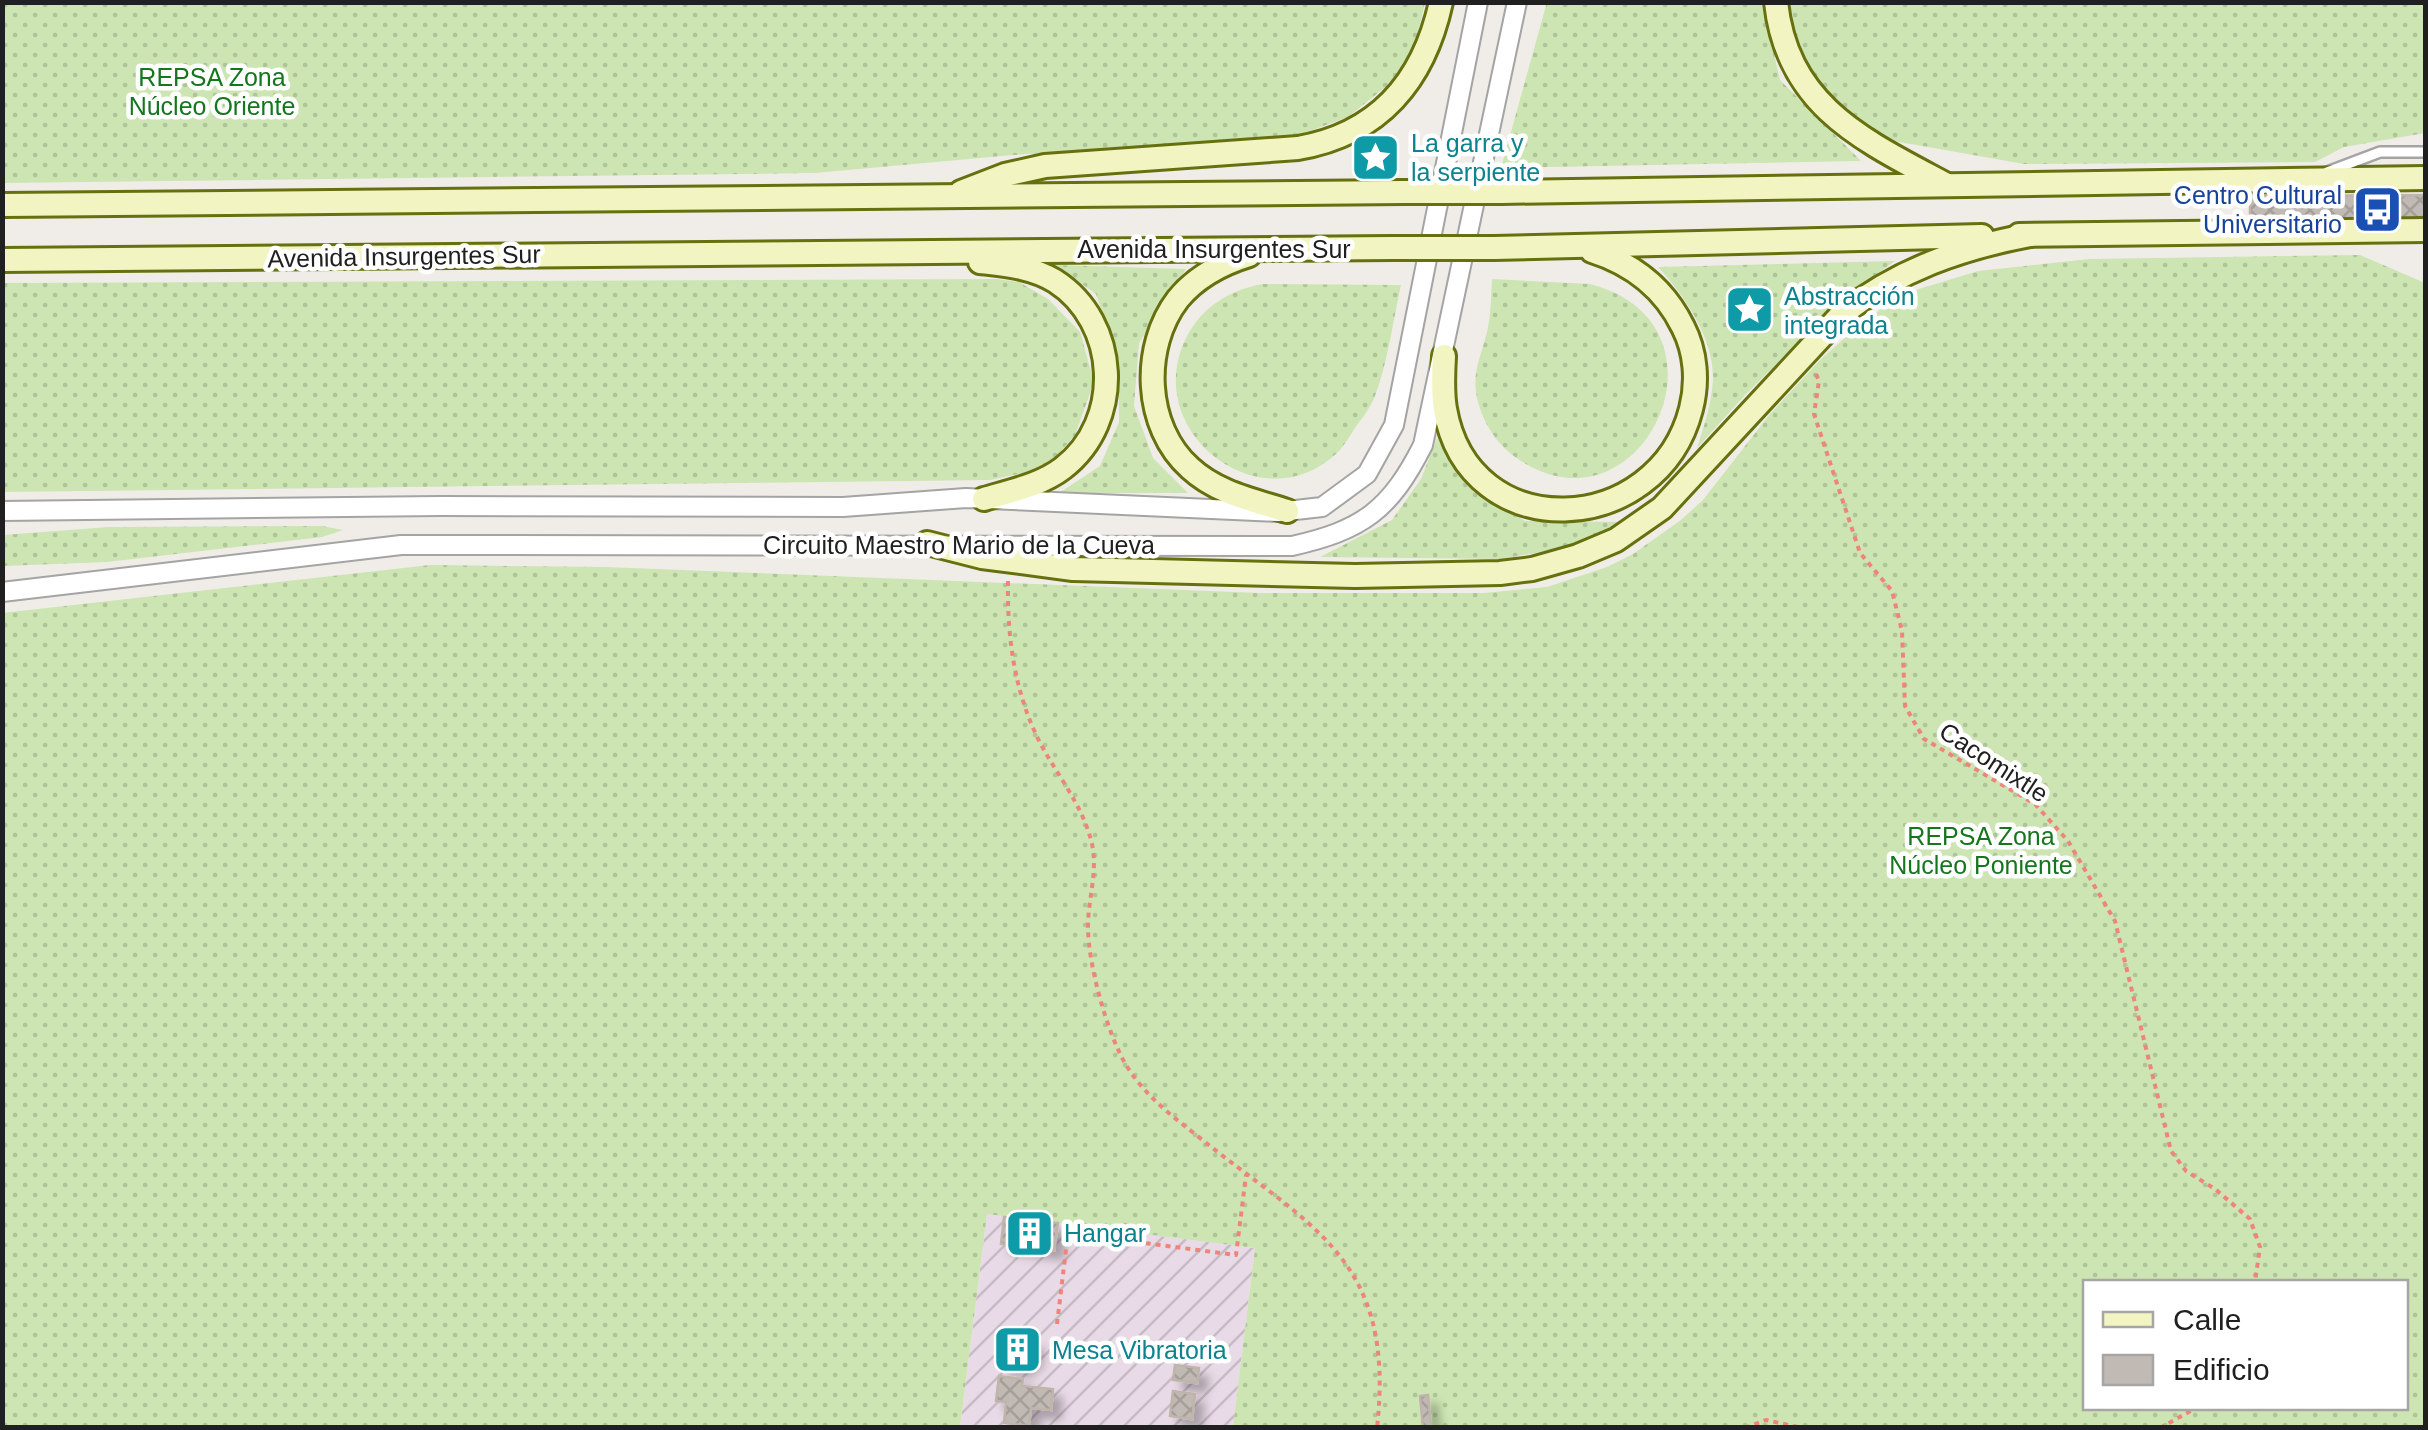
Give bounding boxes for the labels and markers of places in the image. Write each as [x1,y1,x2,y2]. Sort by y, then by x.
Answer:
place label: La garra y la serpiente [1411,129,1540,186]
place icon: La garra y la serpiente [1350,131,1402,183]
place label: Centro Cultural Universitario [2174,181,2342,238]
bus stop icon: Centro Cultural Universitario [2351,183,2403,235]
place label: Abstracción integrada [1784,282,1915,339]
place icon: Abstracción integrada [1723,284,1775,336]
building icon: Hangar [1003,1207,1055,1259]
place label: Hangar [1064,1219,1146,1247]
building icon: Mesa Vibratoria [991,1324,1043,1376]
place label: Mesa Vibratoria [1052,1336,1227,1364]

